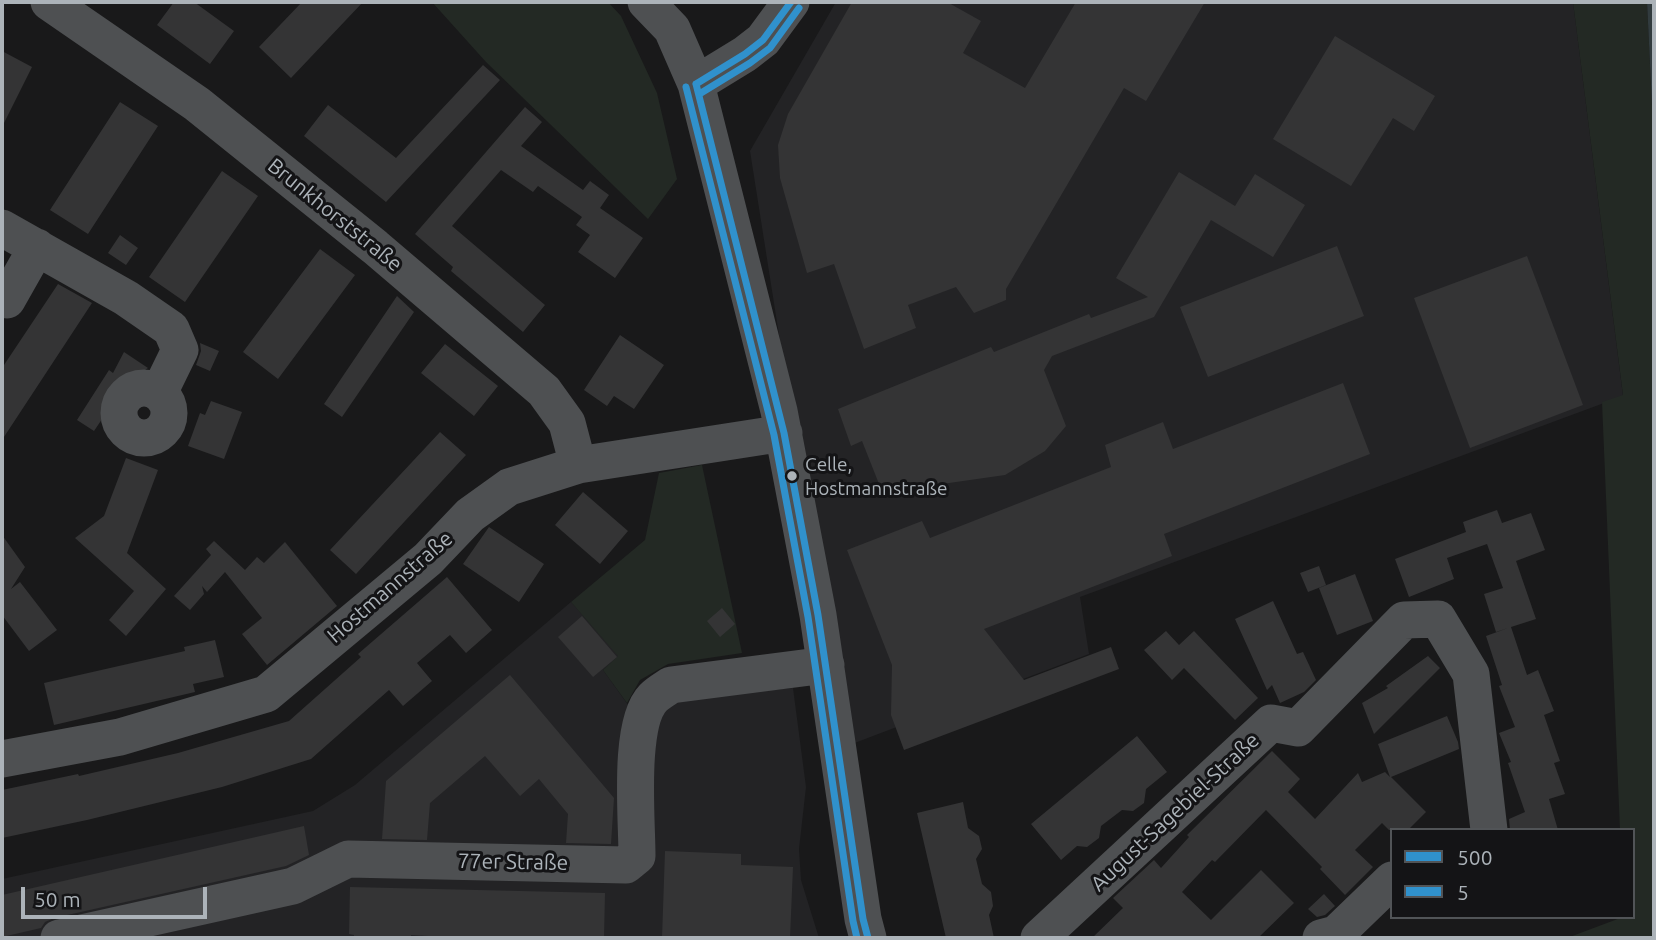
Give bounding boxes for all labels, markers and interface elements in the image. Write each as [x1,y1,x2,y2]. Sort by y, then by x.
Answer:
street label: Brunkhorststraße [263,153,407,277]
place label: Celle, Hostmannstraße [805,454,948,498]
marker: Celle, Hostmannstraße [785,469,799,483]
street label: Hostmannstraße [322,526,458,648]
street label: August-Sagebiel-Straße [1086,727,1264,897]
legend [1390,828,1635,919]
text: 500 [1457,845,1493,869]
street label: 77er Straße [458,848,568,876]
scale bar [24,874,210,918]
text: 5 [1457,880,1469,904]
text: 50 m [34,887,81,911]

